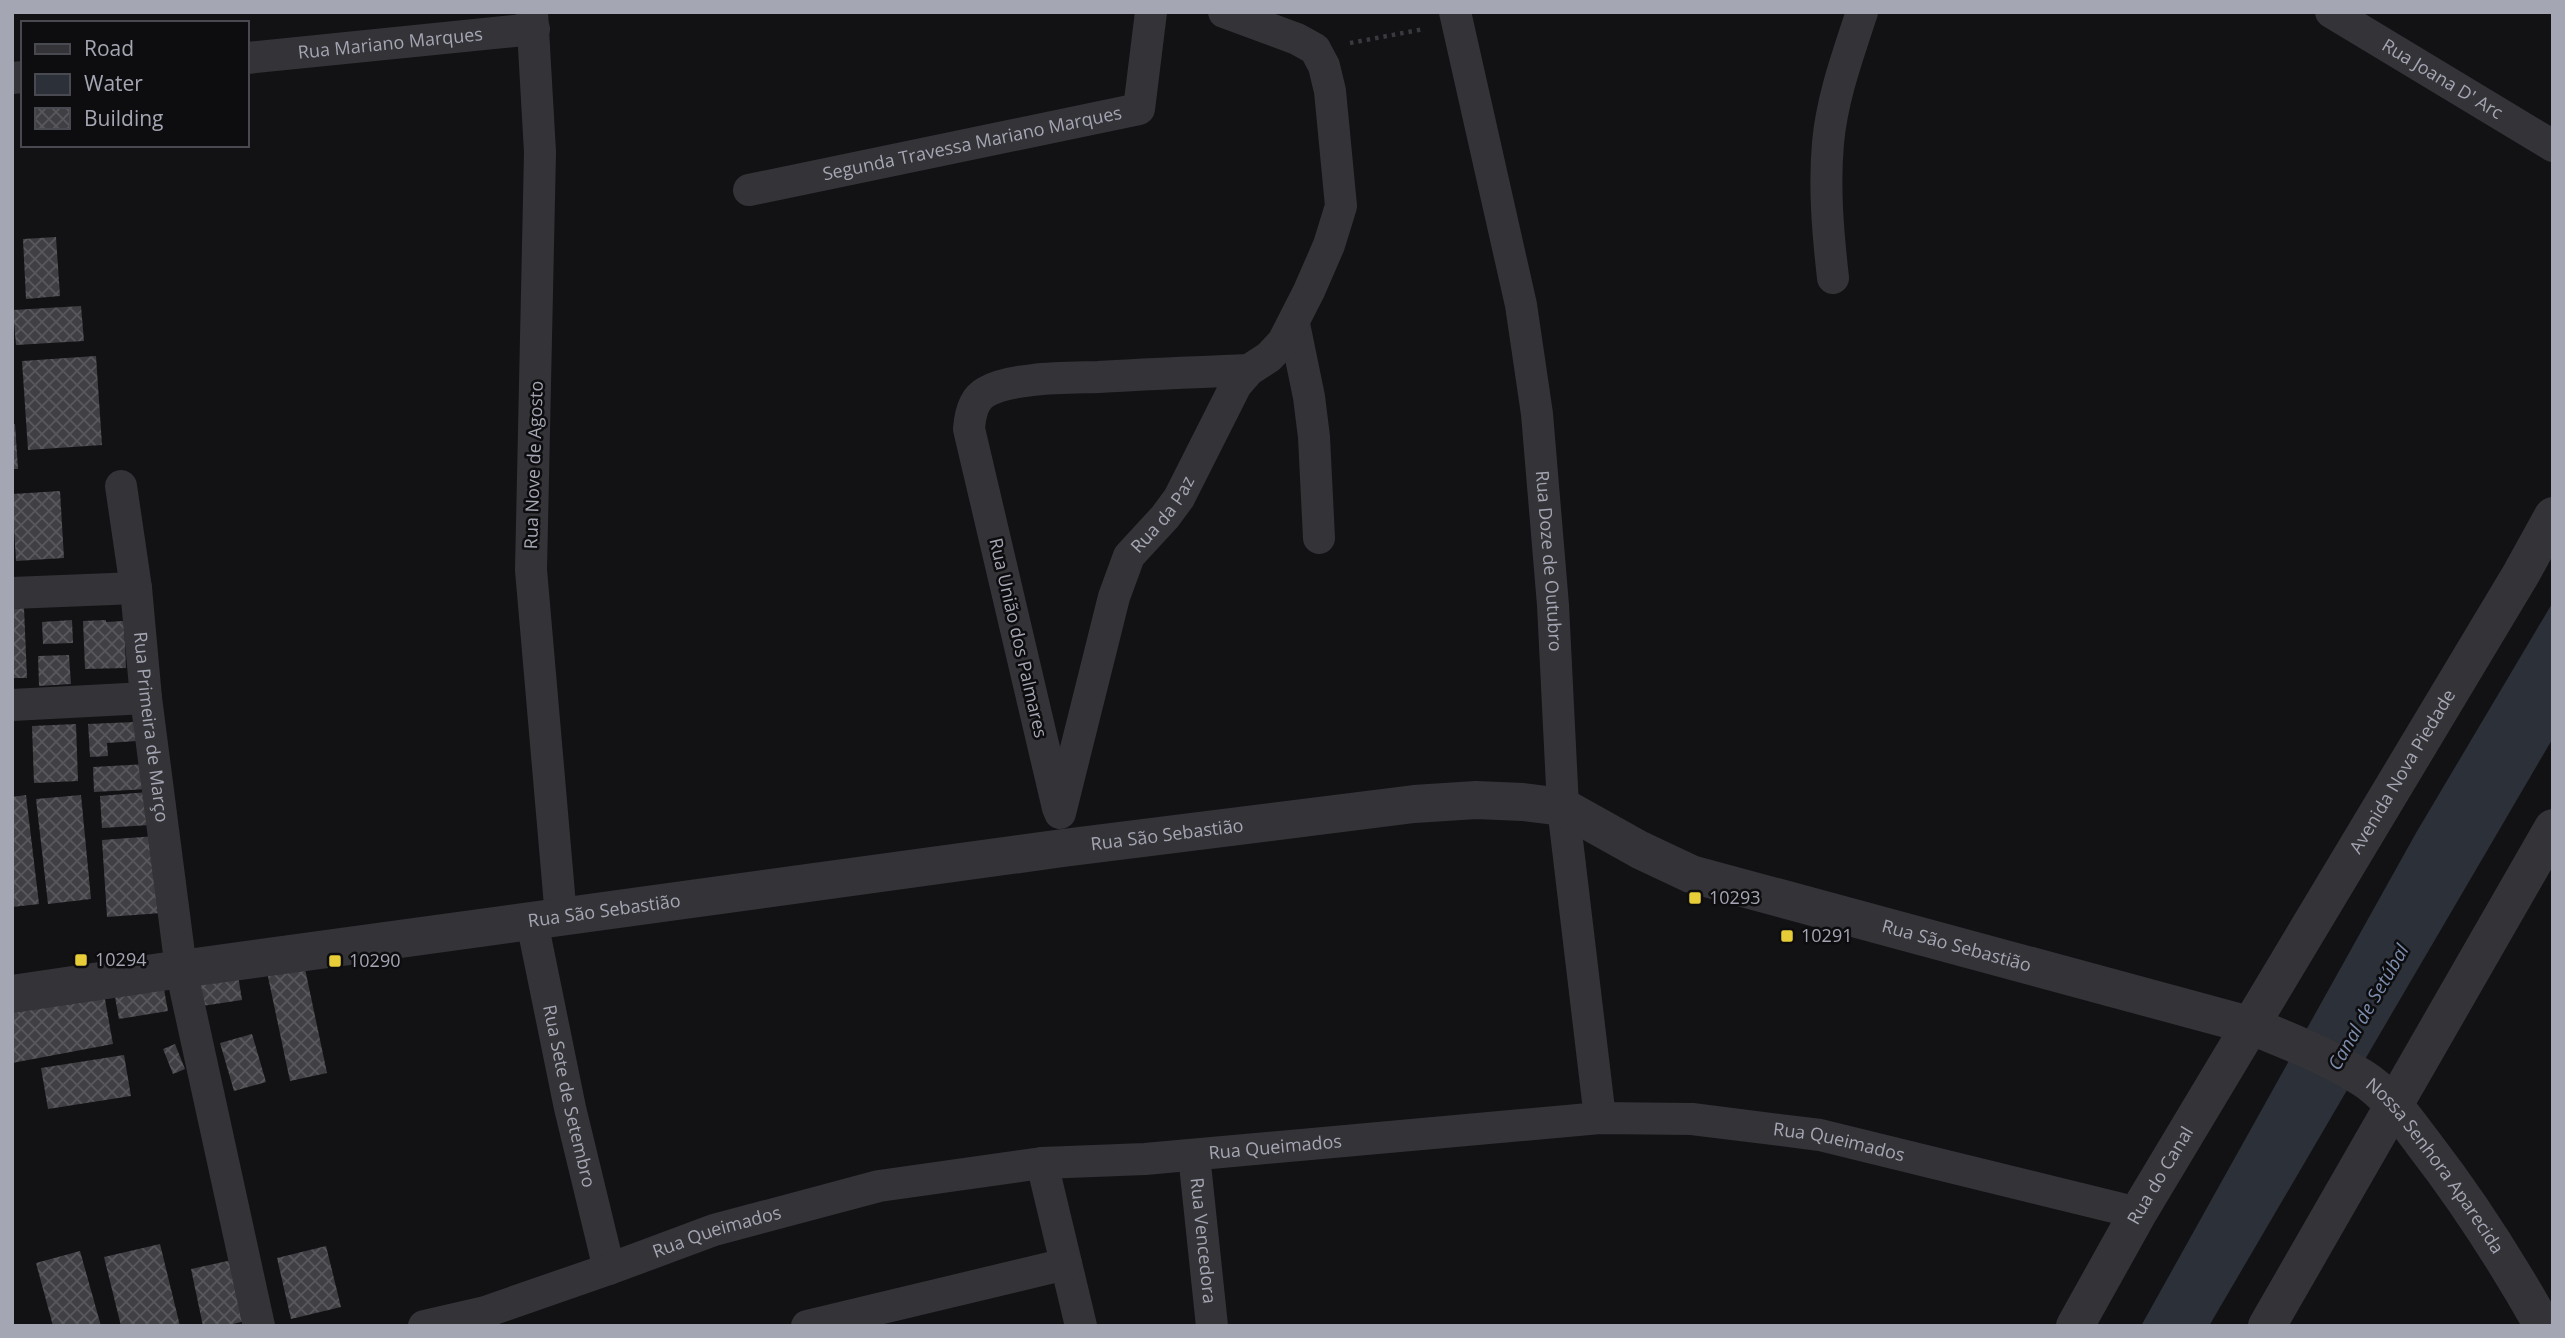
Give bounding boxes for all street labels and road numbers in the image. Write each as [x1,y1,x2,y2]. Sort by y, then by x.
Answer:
street label: Rua Mariano Marques [296,21,484,64]
street label: Rua Joana D' Arc [2378,33,2508,124]
street label: Segunda Travessa Mariano Marques [820,100,1124,185]
street label: Rua Nove de Agosto [518,380,548,550]
street label: Rua Doze de Outubro [1531,469,1568,652]
street label: Rua da Paz [1125,472,1199,558]
street label: Rua União dos Palmares [984,536,1054,740]
street label: Rua Primeira de Março [129,631,175,824]
street label: Avenida Nova Piedade [2343,684,2460,858]
street label: Rua São Sebastião [1089,812,1245,855]
street label: Rua São Sebastião [526,888,682,932]
street label: Rua São Sebastião [1880,913,2034,977]
street label: Rua Sete de Setembro [538,1003,602,1190]
street label: Nossa Senhora Aparecida [2361,1072,2510,1258]
street label: Rua Queimados [1772,1116,1907,1166]
street label: Rua do Canal [2121,1122,2198,1228]
street label: Rua Queimados [1207,1128,1343,1164]
street label: Rua Vencedora [1185,1176,1223,1305]
street label: Rua Queimados [649,1200,784,1263]

